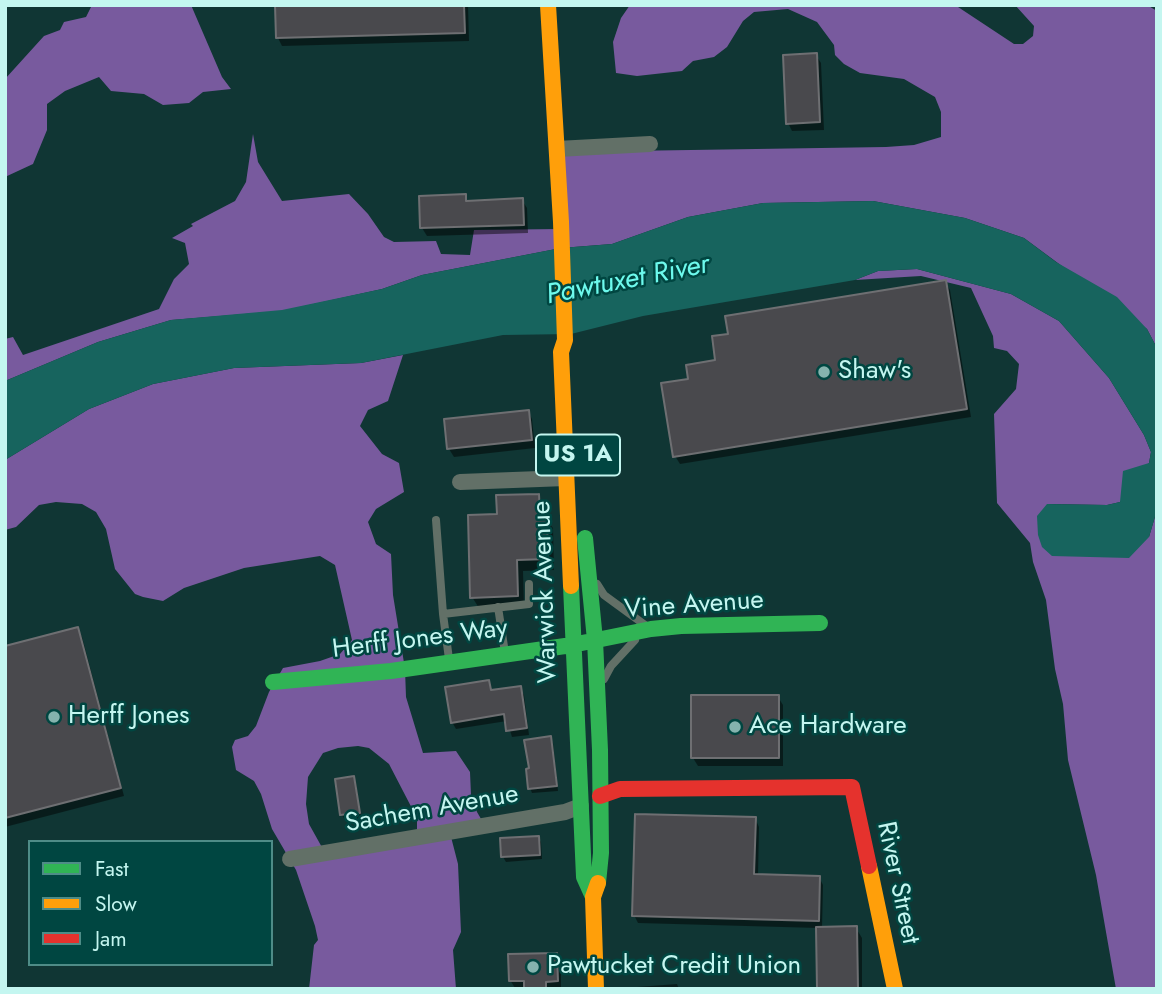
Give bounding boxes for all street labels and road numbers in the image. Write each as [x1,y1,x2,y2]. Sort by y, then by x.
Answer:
road number: US 1A [536,434,620,476]
street label: Warwick Avenue [527,500,565,684]
street label: Vine Avenue [623,586,765,626]
street label: Herff Jones Way [331,614,509,666]
street label: Sachem Avenue [343,779,521,841]
street label: River Street [869,819,925,947]

